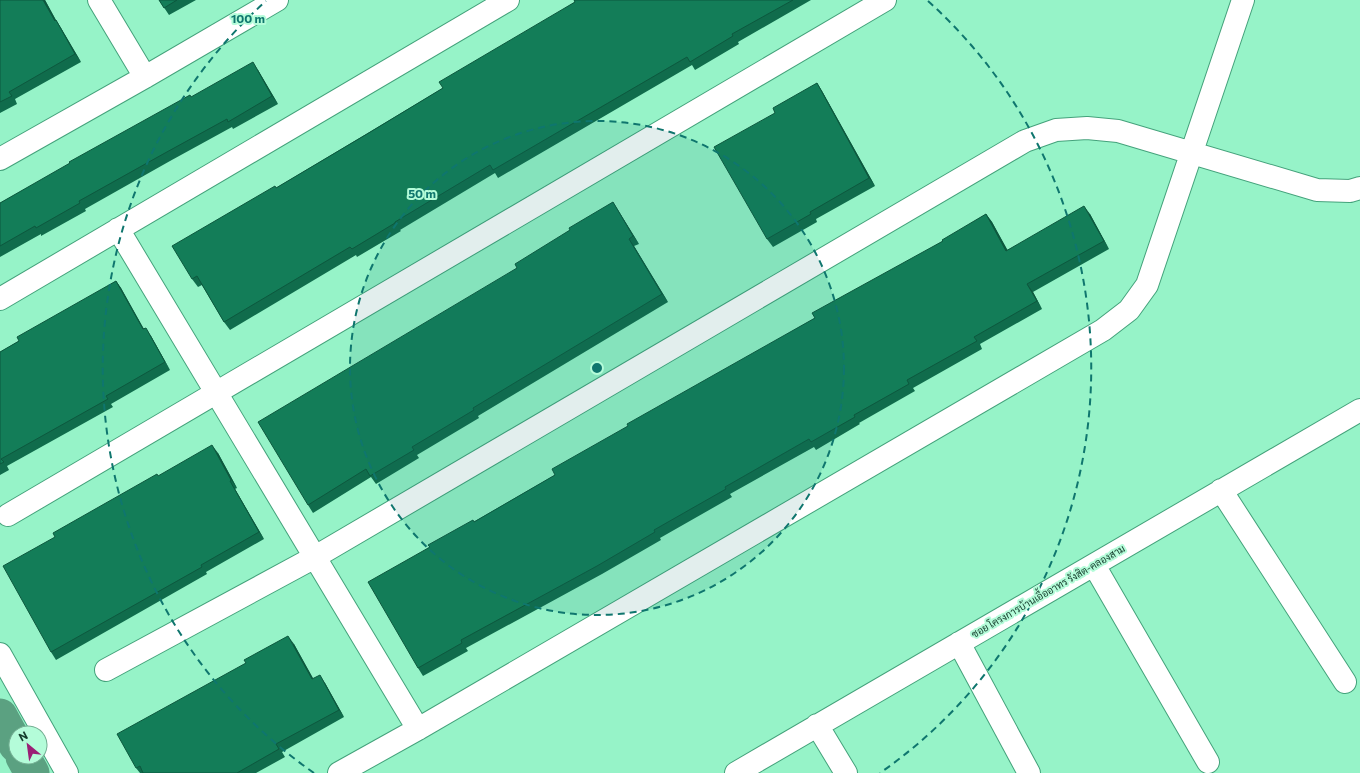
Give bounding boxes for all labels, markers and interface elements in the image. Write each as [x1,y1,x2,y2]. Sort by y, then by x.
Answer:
text: 100 m [231,11,265,25]
text: 50 m [408,186,436,200]
centre of rings [590,361,604,375]
street label: ซอย โครงการบ้านเอื้ออาทร รังสิต-คลองสาม [968,539,1127,640]
north arrow [8,725,48,765]
text: N [16,728,30,744]

